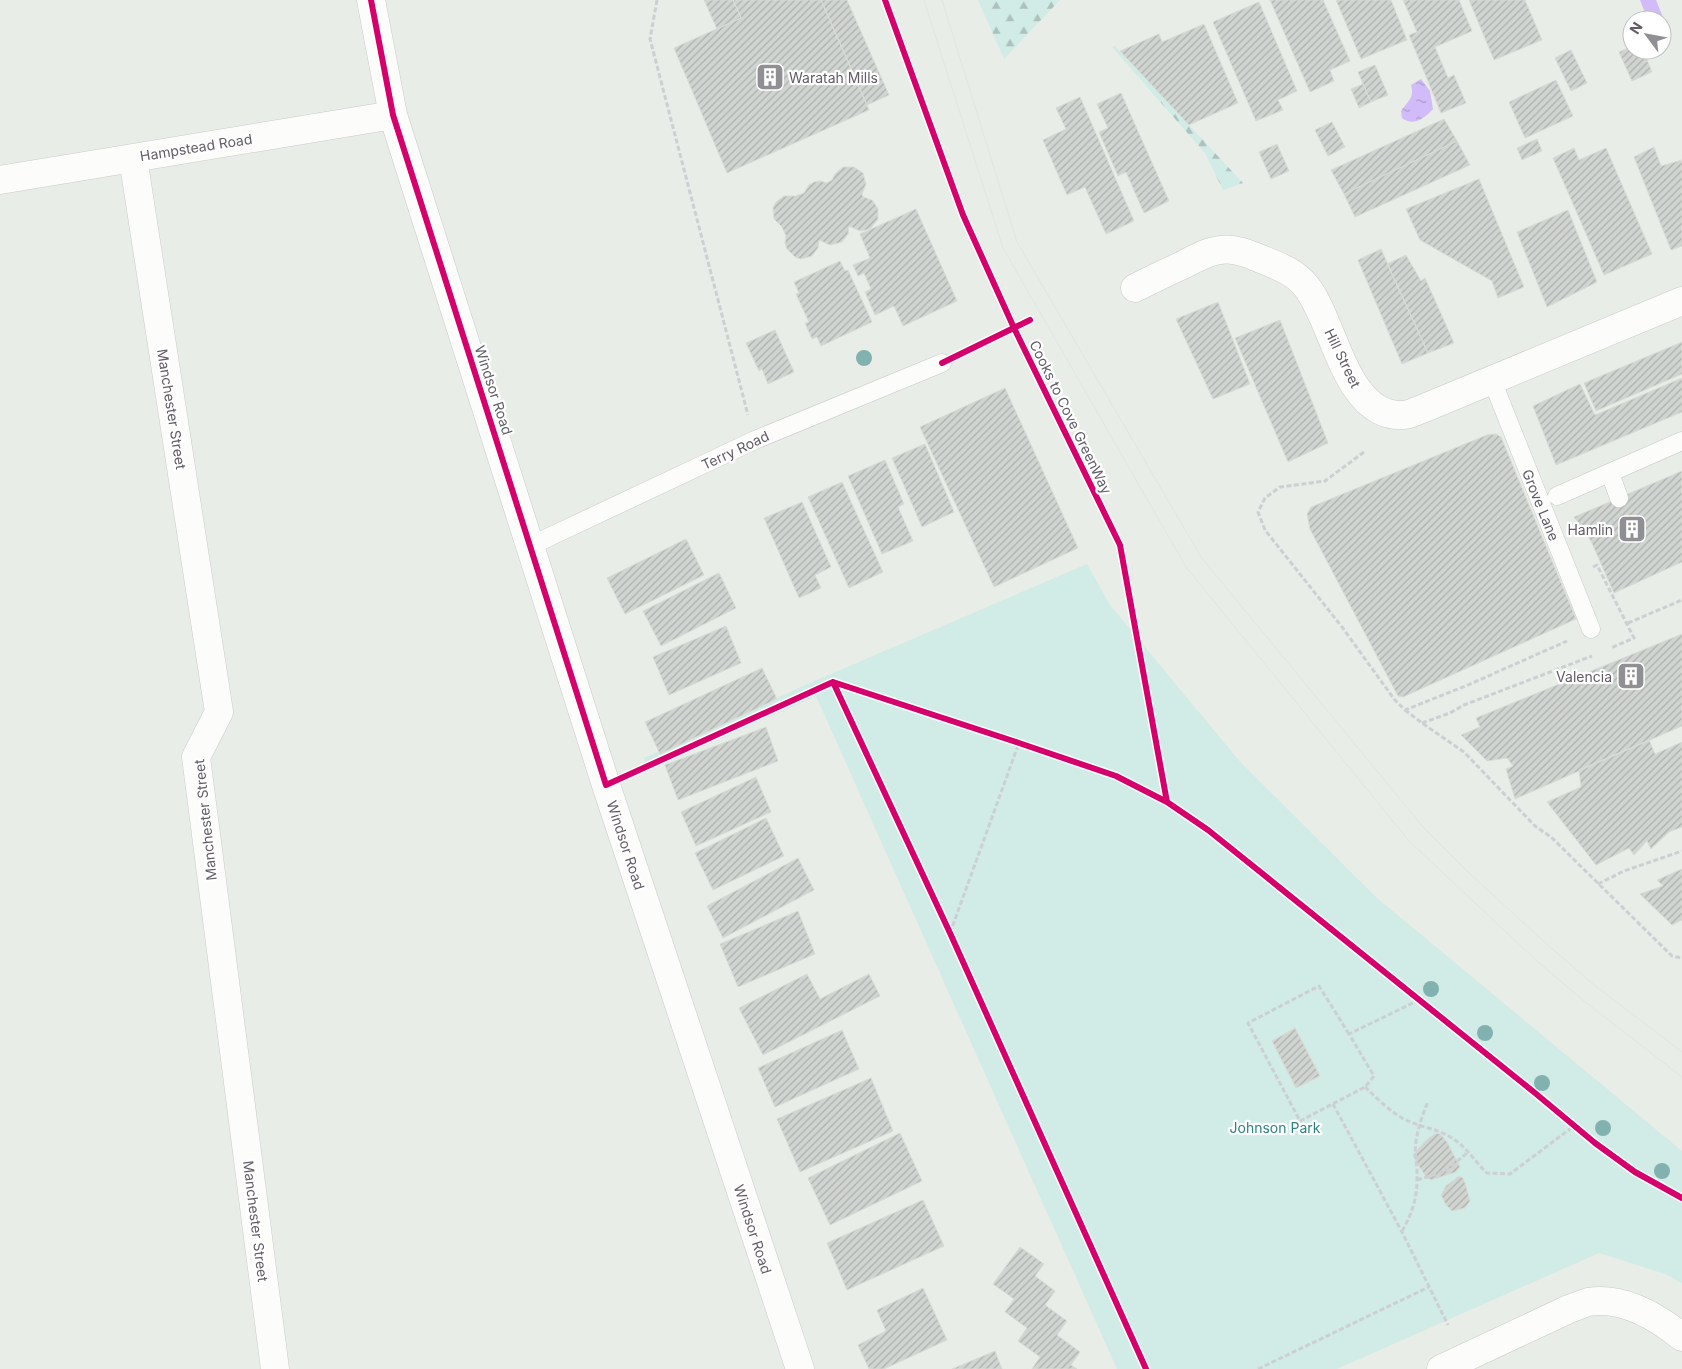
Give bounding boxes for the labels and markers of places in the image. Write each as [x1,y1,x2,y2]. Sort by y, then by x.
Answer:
building icon: Waratah Mills [755,62,785,92]
place label: Waratah Mills [789,69,878,86]
building icon: Hamlin [1617,514,1647,544]
place label: Hamlin [1567,521,1613,538]
building icon: Valencia [1616,661,1646,691]
place label: Valencia [1556,668,1612,685]

